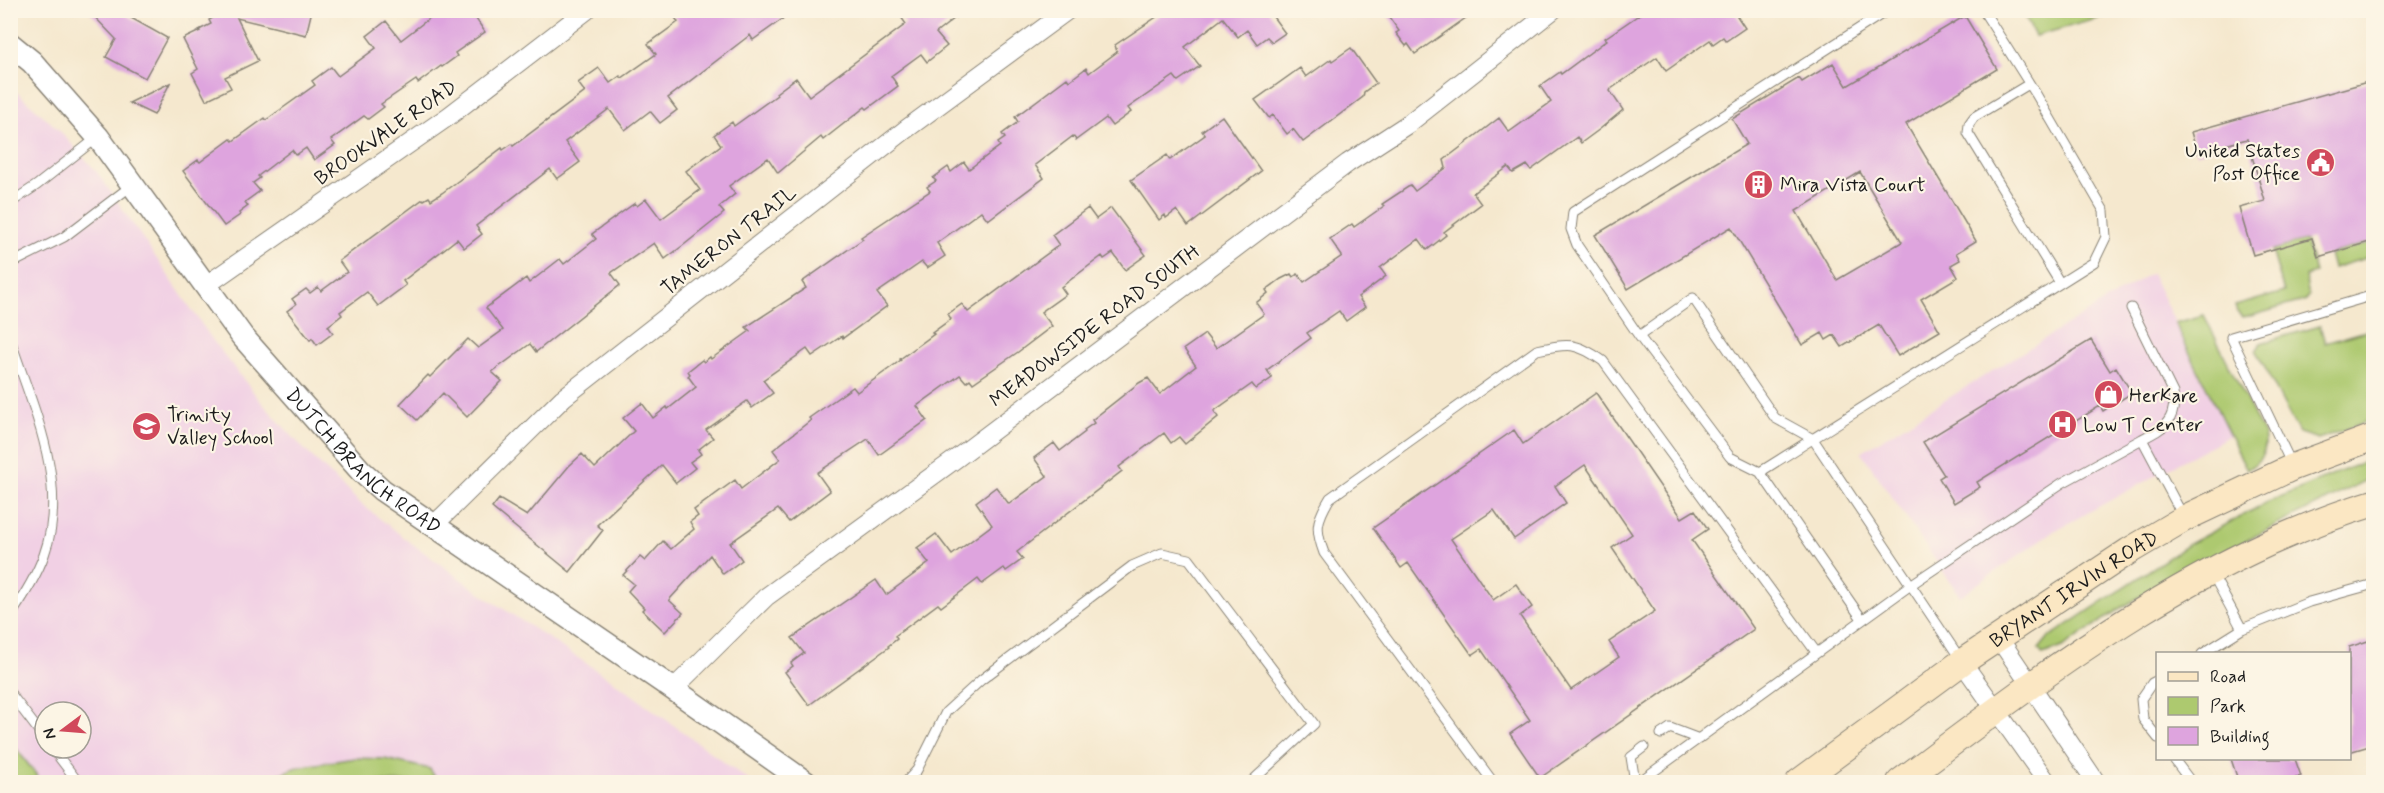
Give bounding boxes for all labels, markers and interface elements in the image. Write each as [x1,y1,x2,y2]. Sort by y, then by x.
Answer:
street label: BROOKVALE ROAD [309,74,462,192]
place label: United States Post Office [2185,138,2300,188]
public building icon: United States Post Office [2305,146,2337,178]
building icon: Mira Vista Court [1743,168,1775,200]
place label: Mira Vista Court [1780,172,1925,199]
street label: TAMERON TRAIL [656,179,803,303]
street label: MEADOWSIDE ROAD SOUTH [984,238,1205,414]
shop icon: HerKare [2092,379,2124,411]
street label: DUTCH BRANCH ROAD [279,382,446,542]
place label: HerKare [2129,383,2198,410]
place label: Trinity Valley School [167,402,274,452]
hospital icon: Low T Center [2046,408,2078,440]
school or university icon: Trinity Valley School [130,410,162,442]
place label: Low T Center [2083,412,2203,439]
street label: BRYANT IRVIN ROAD [1985,525,2164,655]
legend [2156,652,2351,760]
text: Road [2210,665,2246,689]
text: Park [2210,695,2246,719]
north arrow [33,700,93,760]
text: Building [2210,725,2270,751]
text: N [38,726,62,742]

